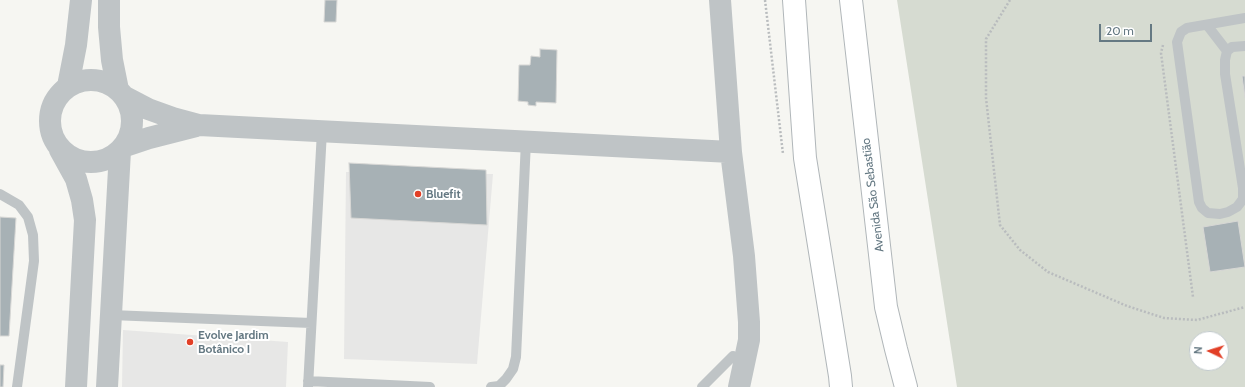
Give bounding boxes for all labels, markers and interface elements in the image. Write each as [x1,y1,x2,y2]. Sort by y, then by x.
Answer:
scale bar [1101,16,1154,42]
text: 20 m [1106,23,1134,38]
street label: Avenida São Sebastião [859,137,887,253]
place label: Bluefit [426,187,461,201]
marker: Bluefit [413,189,423,199]
place label: Evolve Jardim Botânico I [198,328,269,356]
north arrow [1189,331,1229,371]
marker: Evolve Jardim Botânico I [185,337,195,347]
text: N [1191,346,1205,355]

